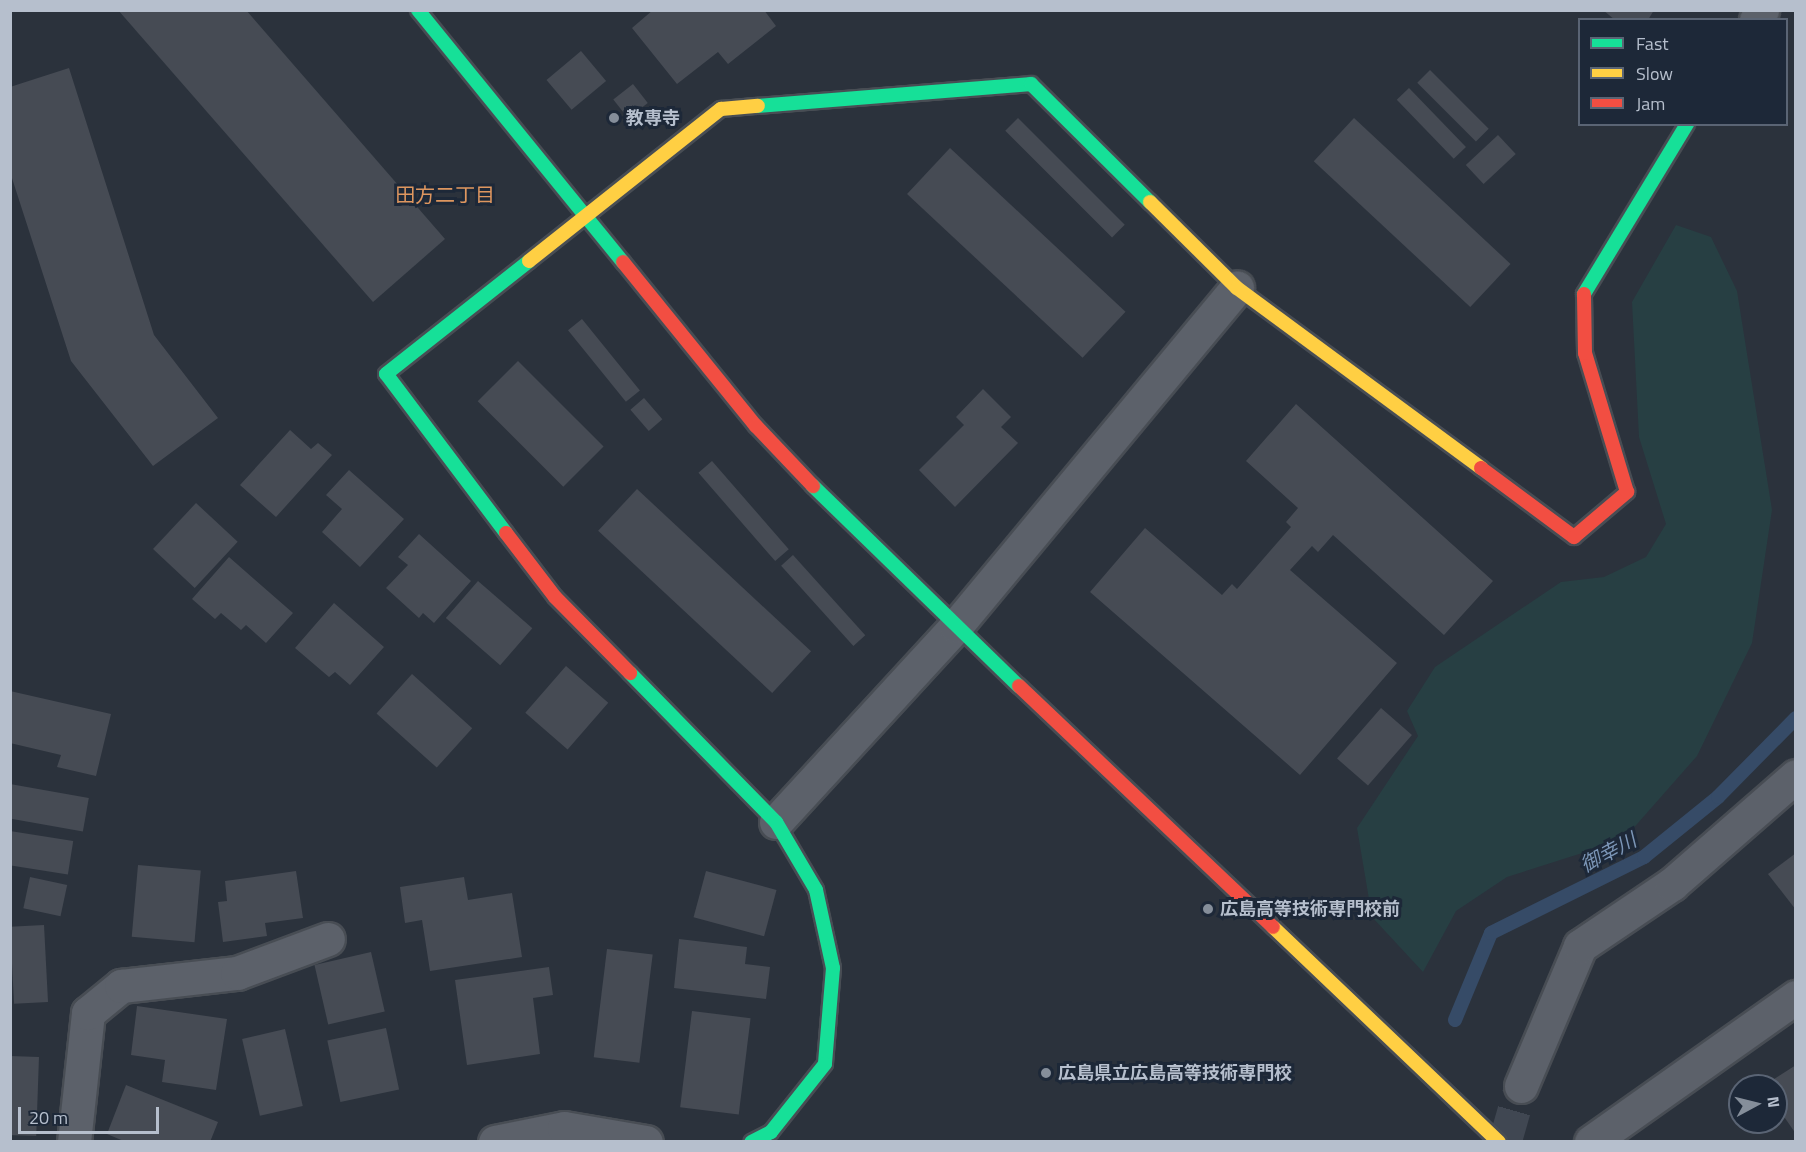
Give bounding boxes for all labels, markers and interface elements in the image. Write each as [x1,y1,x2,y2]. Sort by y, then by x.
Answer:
legend [1578,18,1788,126]
text: Fast [1636,30,1669,57]
text: Slow [1636,60,1673,87]
text: Jam [1636,90,1665,117]
place label: 教専寺 [626,107,680,129]
marker: 教専寺 [607,111,621,125]
district label: 田方二丁目 [395,182,495,206]
water label: 御幸川 [1576,827,1640,877]
place label: 広島高等技術専門校前 [1220,898,1400,920]
marker: 広島高等技術専門校前 [1201,902,1215,916]
place label: 広島県立広島高等技術専門校 [1058,1062,1292,1084]
marker: 広島県立広島高等技術専門校 [1039,1066,1053,1080]
north arrow [1728,1074,1788,1134]
scale bar [21,1095,162,1133]
text: N [1761,1095,1786,1109]
text: 20 m [29,1104,68,1131]

